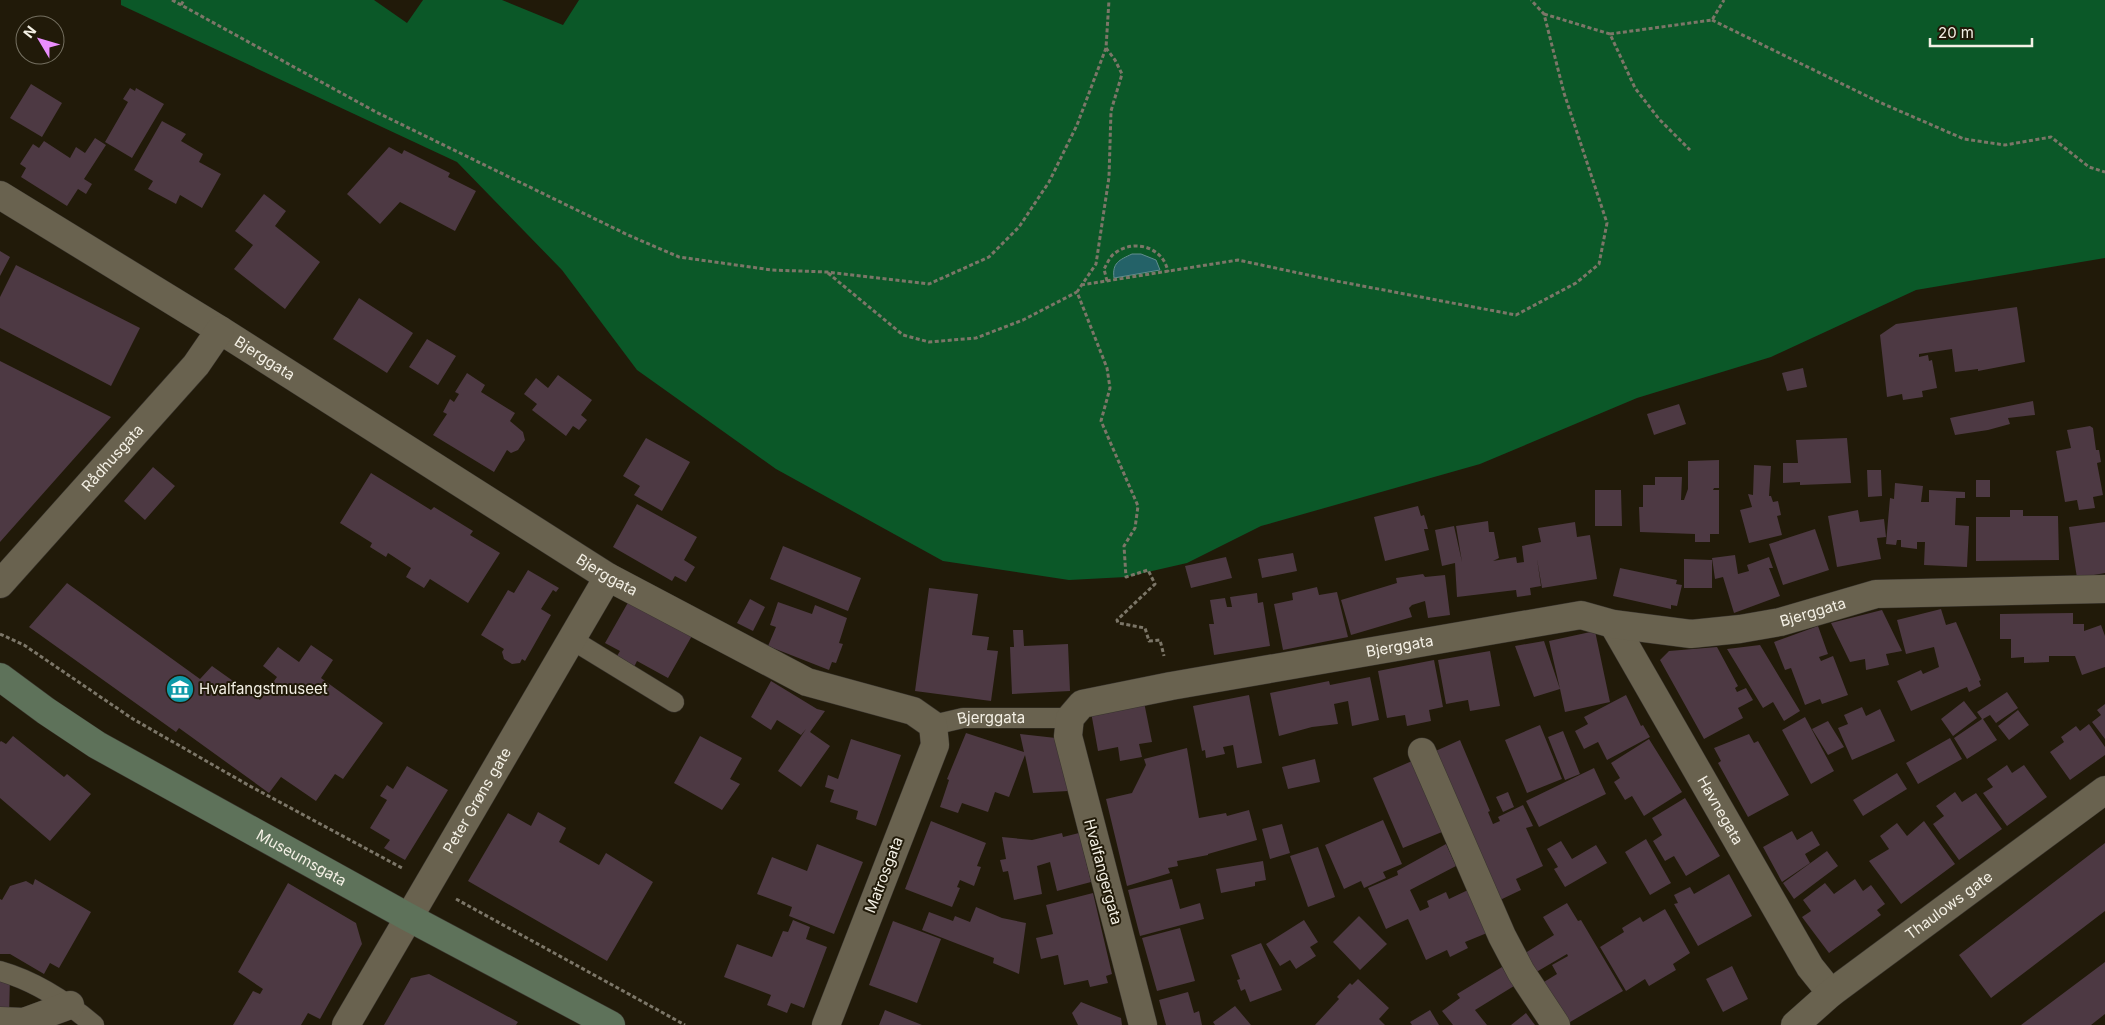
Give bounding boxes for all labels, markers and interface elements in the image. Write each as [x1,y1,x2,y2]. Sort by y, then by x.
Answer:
north arrow [15,15,65,65]
scale bar [1930,15,2032,47]
text: N [19,22,39,41]
text: 20 m [1938,23,1974,42]
street label: Bjerggata [231,332,299,384]
street label: Rådhusgata [77,420,147,495]
street label: Bjerggata [573,549,641,600]
street label: Bjerggata [1777,593,1848,631]
street label: Bjerggata [1365,631,1435,661]
museum icon: Hvalfangstmuseet [165,674,195,704]
place label: Hvalfangstmuseet [199,679,328,698]
street label: Bjerggata [955,707,1025,728]
street label: Peter Grøns gate [438,744,515,857]
street label: Havnegata [1693,772,1748,848]
street label: Hvalfangergata [1080,817,1127,927]
street label: Museumsgata [253,825,350,890]
street label: Matrosgata [860,834,907,916]
street label: Thaulows gate [1901,867,1996,944]

